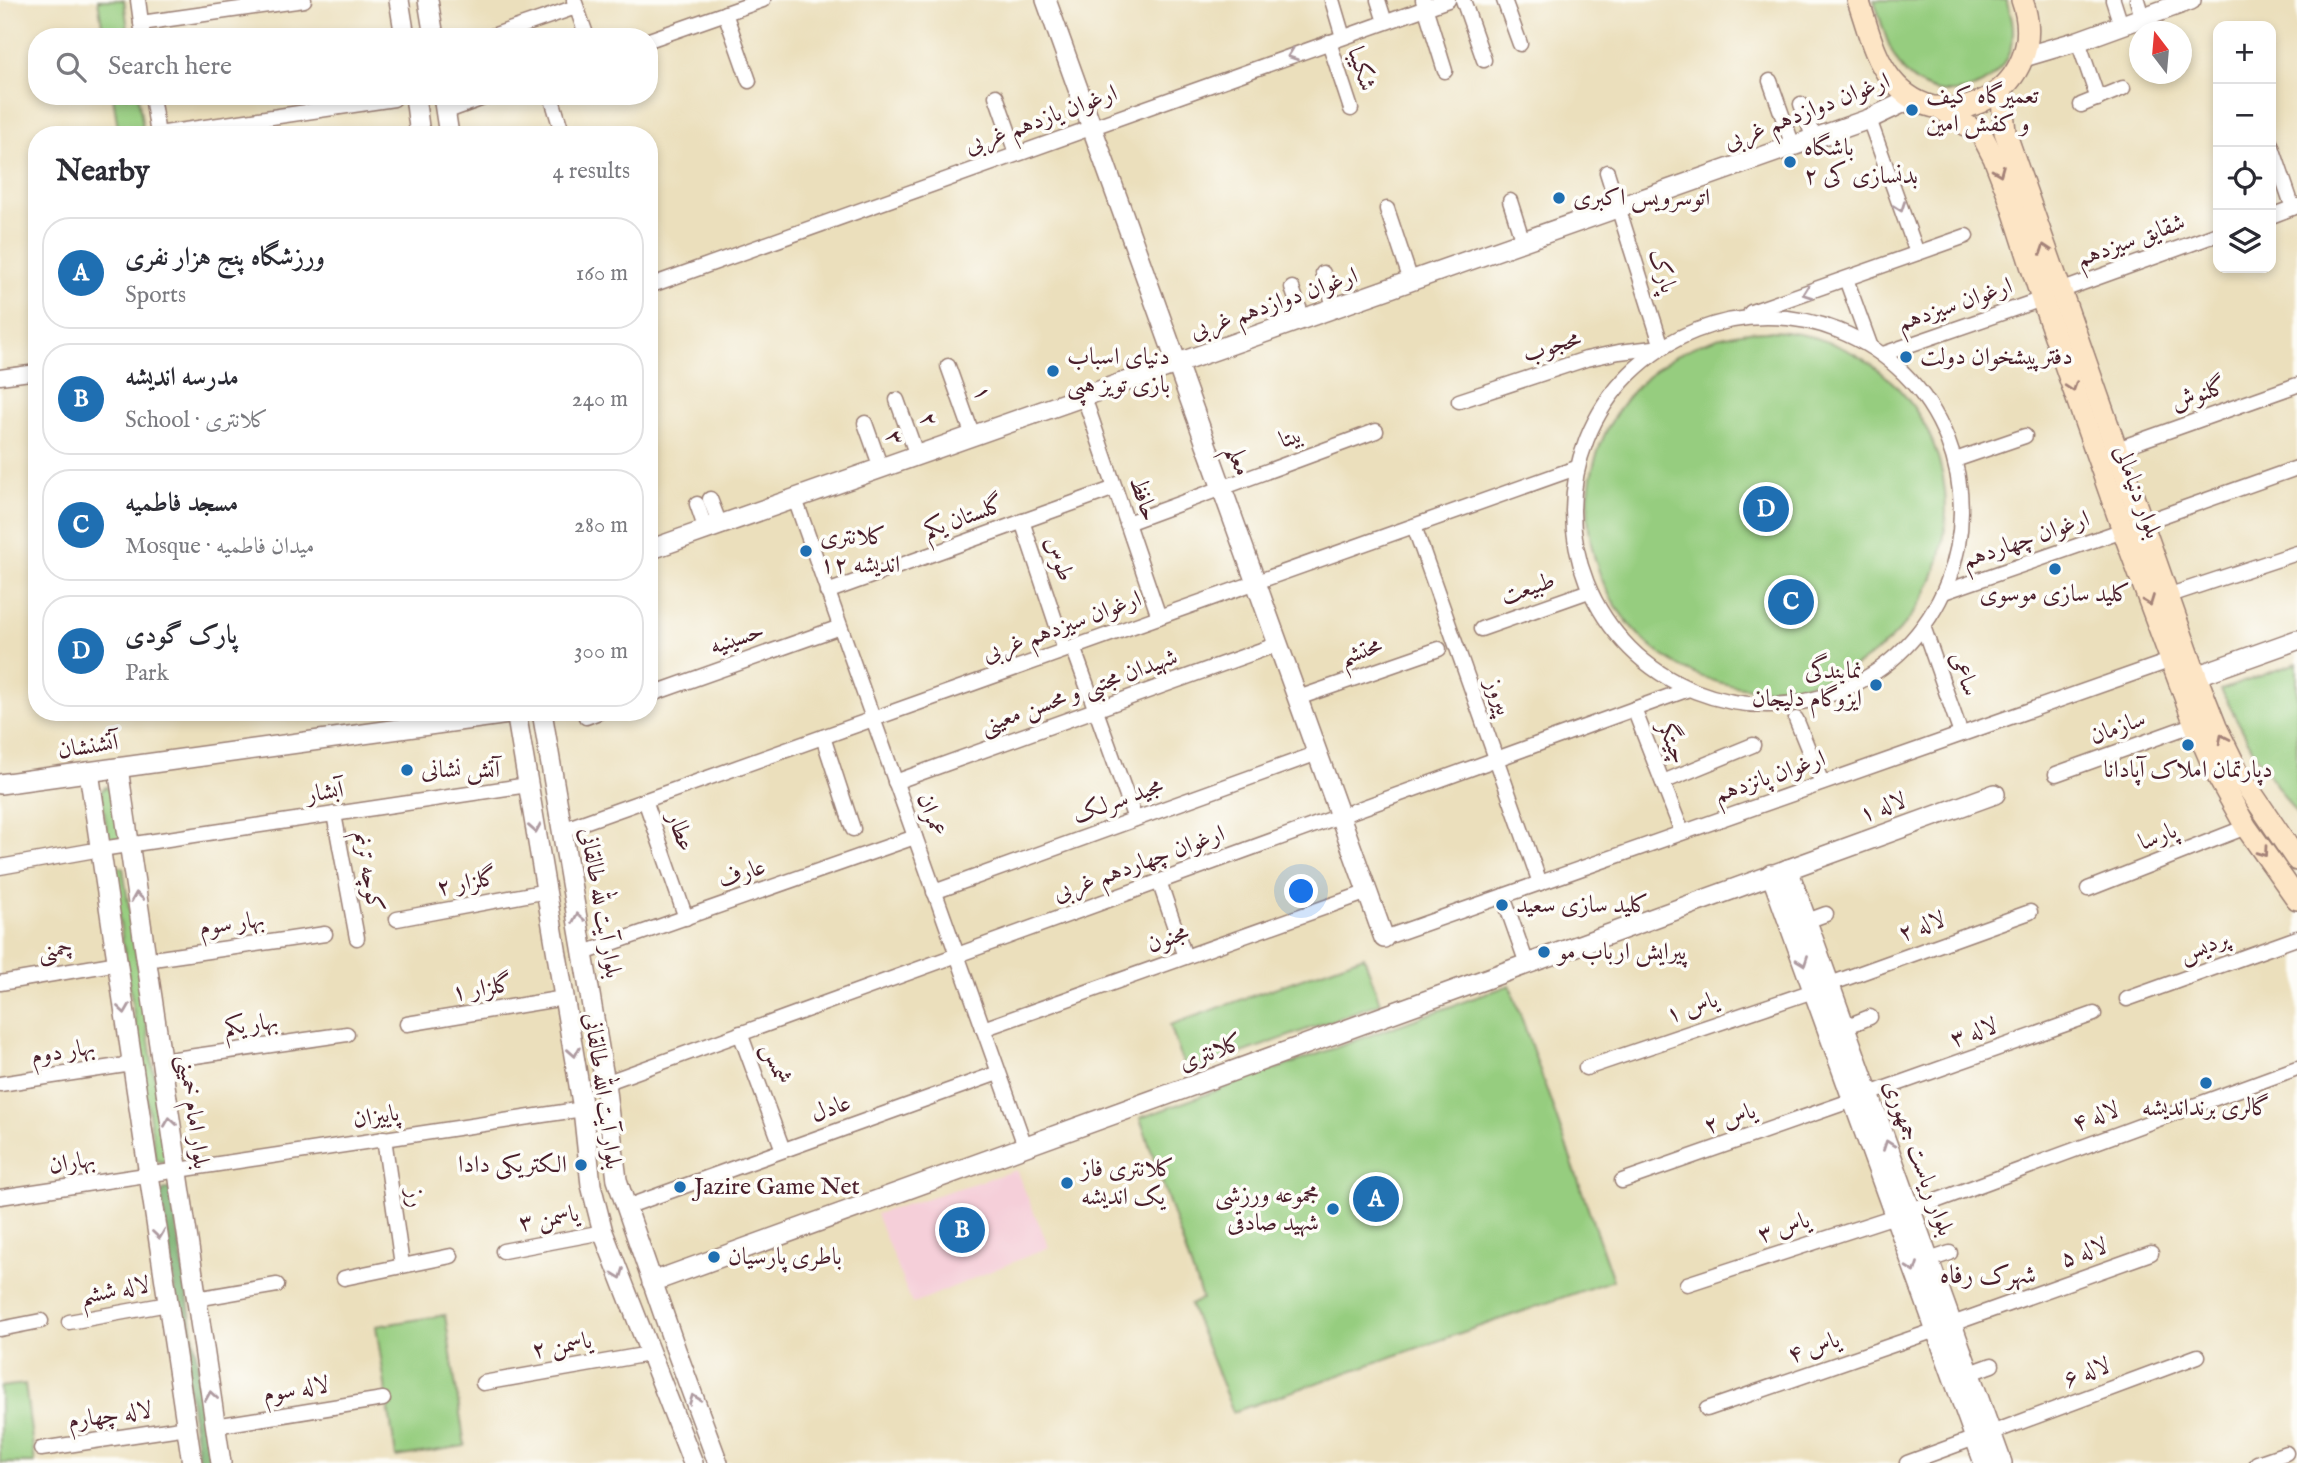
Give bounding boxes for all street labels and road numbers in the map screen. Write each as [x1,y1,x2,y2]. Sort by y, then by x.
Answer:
street label: شکیبا [1339,43,1383,95]
street label: ارغوان دوازدهم غربی [1719,66,1896,163]
street label: ارغوان یازدهم غربی [960,78,1123,167]
street label: شقایق سیزدهم [2072,207,2191,280]
street label: پارک [1641,245,1684,298]
street label: ارغوان دوازدهم غربی [1186,261,1364,352]
street label: ارغوان سیزدهم [1893,271,2018,344]
street label: محجوب [1519,323,1586,371]
street label: گلنوش [2167,370,2231,419]
street label: ۱ [965,381,999,405]
street label: ۲ [911,408,945,432]
street label: بیتا [1275,420,1307,456]
street label: ۳ [877,426,911,450]
street label: بلوار دنیامالی [2106,441,2168,543]
street label: معلم [1212,442,1258,483]
street label: حافظ [1121,473,1165,525]
street label: گلستان یکم [919,488,1010,552]
street label: ارغوان چهاردهم [1958,504,2096,581]
street label: طوس [1037,532,1081,586]
street label: طبیعت [1497,565,1559,613]
street label: ارغوان سیزدهم غربی [978,584,1148,675]
street label: حسینیه [705,615,769,663]
street label: محتشم [1336,630,1389,680]
street label: شهیدان مجتبی و محسن معینی [976,642,1183,745]
street label: ساعی [1942,648,1986,700]
street label: پیروز [1476,672,1519,721]
street label: سازمان [2086,704,2150,752]
street label: چیتگر [1649,714,1694,769]
street label: آتشنشان [56,727,123,767]
street label: ارغوان پانزدهم [1710,743,1832,815]
street label: مجید سرلک [1068,770,1168,832]
street label: آبشار [302,774,349,812]
street label: لاله ۱ [1855,785,1911,831]
street label: عمران [909,789,953,841]
street label: عطار [658,806,701,856]
street label: پارسا [2134,815,2183,859]
street label: ارغوان چهاردهم غربی [1049,819,1231,914]
street label: بلوار آیت لله طالقانی [571,824,633,981]
street label: کوچه ترنم [342,829,390,916]
street label: عارف [714,852,770,896]
street label: گلزار ۲ [434,861,500,904]
street label: بهار سوم [197,904,267,948]
street label: لاله ۲ [1894,904,1950,950]
street label: مجنون [1143,917,1194,961]
street label: پردیس [2175,923,2236,970]
street label: چمنی [35,932,75,968]
street label: گلزار ۱ [449,968,515,1009]
street label: یاس ۱ [1662,984,1724,1031]
street label: بهار یکم [222,1006,281,1049]
street label: بلوار آیت الله طالقانی [576,1010,633,1171]
street label: لاله ۳ [1946,1011,2002,1055]
street label: کلانتری [1175,1027,1247,1079]
street label: بهار دوم [29,1032,98,1076]
street label: شمس [754,1039,798,1089]
street label: بلوار امام خمینی [166,1053,216,1172]
street label: بلوار ریاست جمهوری [1875,1076,1961,1240]
street label: عادل [807,1088,855,1130]
street label: لاله ۴ [2068,1094,2124,1140]
street label: یاس ۲ [1700,1095,1762,1142]
street label: پاییزان [350,1098,403,1136]
street label: بهاران [46,1144,98,1182]
street label: رز [398,1184,432,1210]
street label: یاسمن ۳ [516,1198,583,1240]
street label: یاس ۳ [1754,1205,1815,1251]
street label: لاله ۵ [2056,1231,2112,1275]
street label: لاله ششم [78,1270,153,1319]
street label: یاس ۴ [1784,1324,1846,1371]
street label: یاسمن ۲ [529,1325,596,1367]
street label: لاله ۶ [2059,1350,2115,1396]
street label: لاله سوم [261,1369,332,1414]
street label: لاله چهارم [66,1395,155,1441]

